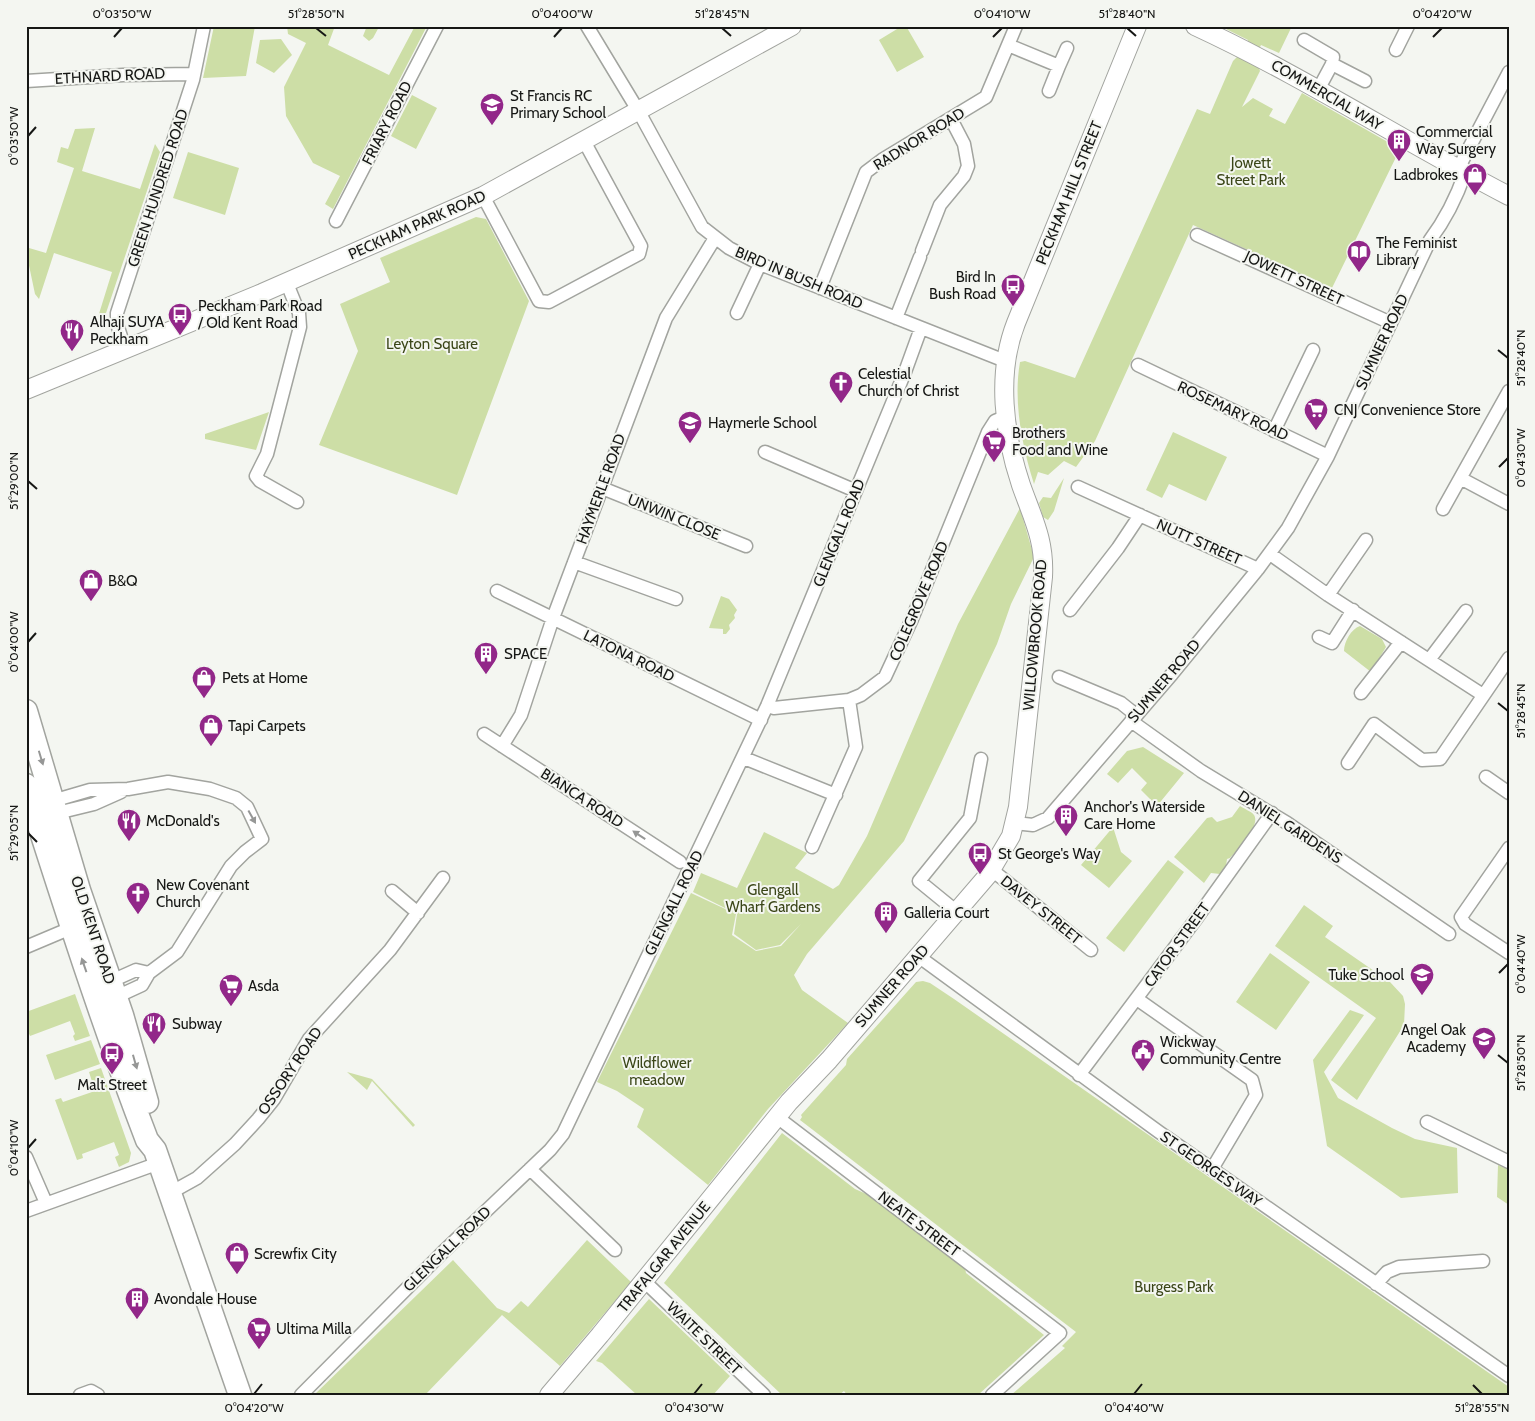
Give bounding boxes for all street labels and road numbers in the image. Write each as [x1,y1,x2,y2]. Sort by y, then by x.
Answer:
street label: COMMERCIAL WAY [1268,56,1386,134]
street label: ETHNARD ROAD [54,64,166,88]
street label: FRIARY ROAD [358,78,416,168]
street label: RADNOR ROAD [870,104,968,174]
street label: GREEN HUNDRED ROAD [124,107,192,269]
street label: PECKHAM HILL STREET [1032,119,1106,267]
street label: PECKHAM PARK ROAD [345,187,489,263]
street label: BIRD IN BUSH ROAD [732,243,866,313]
street label: JOWETT STREET [1241,247,1347,309]
street label: SUMNER ROAD [1352,291,1412,393]
street label: ROSEMARY ROAD [1175,377,1291,445]
street label: HAYMERLE ROAD [573,431,629,547]
street label: GLENGALL ROAD [809,476,869,590]
street label: UNWIN CLOSE [625,490,723,544]
street label: NUTT STREET [1154,515,1244,569]
street label: COLEGROVE ROAD [886,538,952,664]
street label: WILLOWBROOK ROAD [1019,558,1051,711]
street label: LATONA ROAD [581,626,677,686]
street label: SUMNER ROAD [1124,636,1204,726]
street label: BIANCA ROAD [537,765,627,831]
street label: DANIEL GARDENS [1235,787,1346,867]
street label: GLENGALL ROAD [641,847,707,959]
street label: DAVEY STREET [997,872,1085,948]
street label: OLD KENT ROAD [67,874,119,986]
street label: CATOR STREET [1140,899,1214,991]
street label: SUMNER ROAD [851,941,933,1031]
street label: OSSORY ROAD [254,1024,326,1118]
street label: ST GEORGES WAY [1157,1127,1266,1211]
street label: NEATE STREET [875,1188,963,1260]
street label: TRAFALGAR AVENUE [614,1198,714,1316]
street label: GLENGALL ROAD [399,1203,495,1295]
street label: WAITE STREET [663,1298,745,1378]

